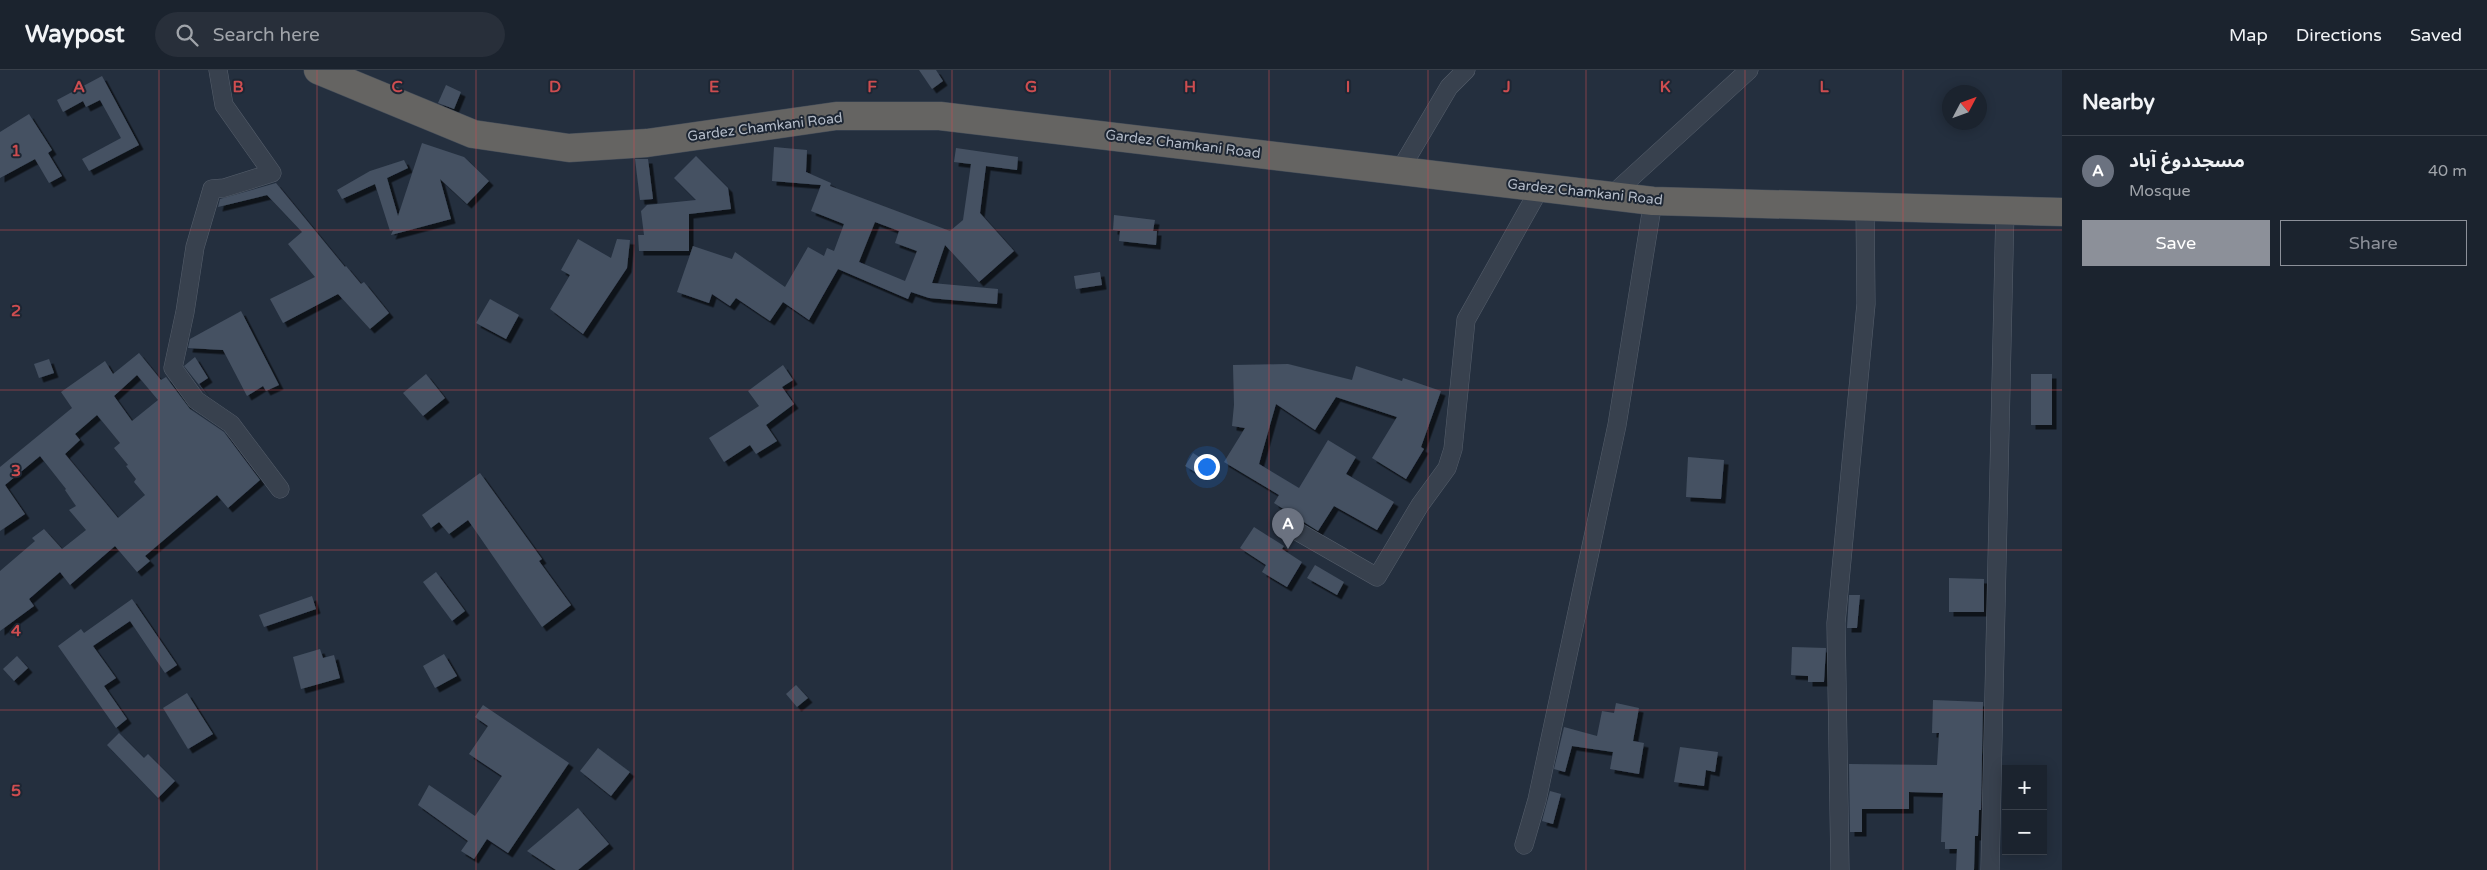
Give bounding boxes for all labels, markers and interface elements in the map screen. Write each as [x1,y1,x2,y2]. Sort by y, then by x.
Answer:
search box [155,12,505,57]
text: Waypost [25,20,125,49]
icon: search [173,21,201,49]
text: Search here [213,24,320,46]
text: Map [2229,24,2268,46]
text: Directions [2296,24,2382,46]
text: Saved [2410,24,2462,46]
text: A [73,77,85,97]
text: B [232,77,244,97]
text: C [391,77,403,97]
text: D [549,77,561,97]
text: E [709,77,719,97]
text: F [867,77,877,97]
text: G [1025,77,1037,97]
text: H [1184,77,1196,97]
text: I [1346,77,1350,97]
text: J [1502,77,1511,97]
text: K [1660,77,1671,97]
text: L [1819,77,1829,97]
north arrow [1942,85,1987,130]
text: Nearby [2082,90,2155,115]
street label: Gardez Chamkani Road [686,109,844,145]
street label: Gardez Chamkani Road [1104,126,1262,162]
text: 1 [11,141,21,161]
text: مسجددوغ آباد [2129,150,2245,172]
text: A [2092,161,2104,181]
text: 40 m [2428,161,2467,181]
street label: Gardez Chamkani Road [1506,175,1664,209]
text: Mosque [2129,181,2191,201]
button: Save [2082,220,2270,266]
button: Share [2280,220,2467,266]
text: 2 [11,301,21,321]
your location [1194,454,1220,480]
text: 3 [11,461,21,481]
pin: A [1272,508,1304,549]
text: 4 [11,621,21,641]
map controls [2002,765,2047,855]
button: + [2002,765,2047,810]
text: 5 [11,781,21,801]
button: − [2002,810,2047,855]

